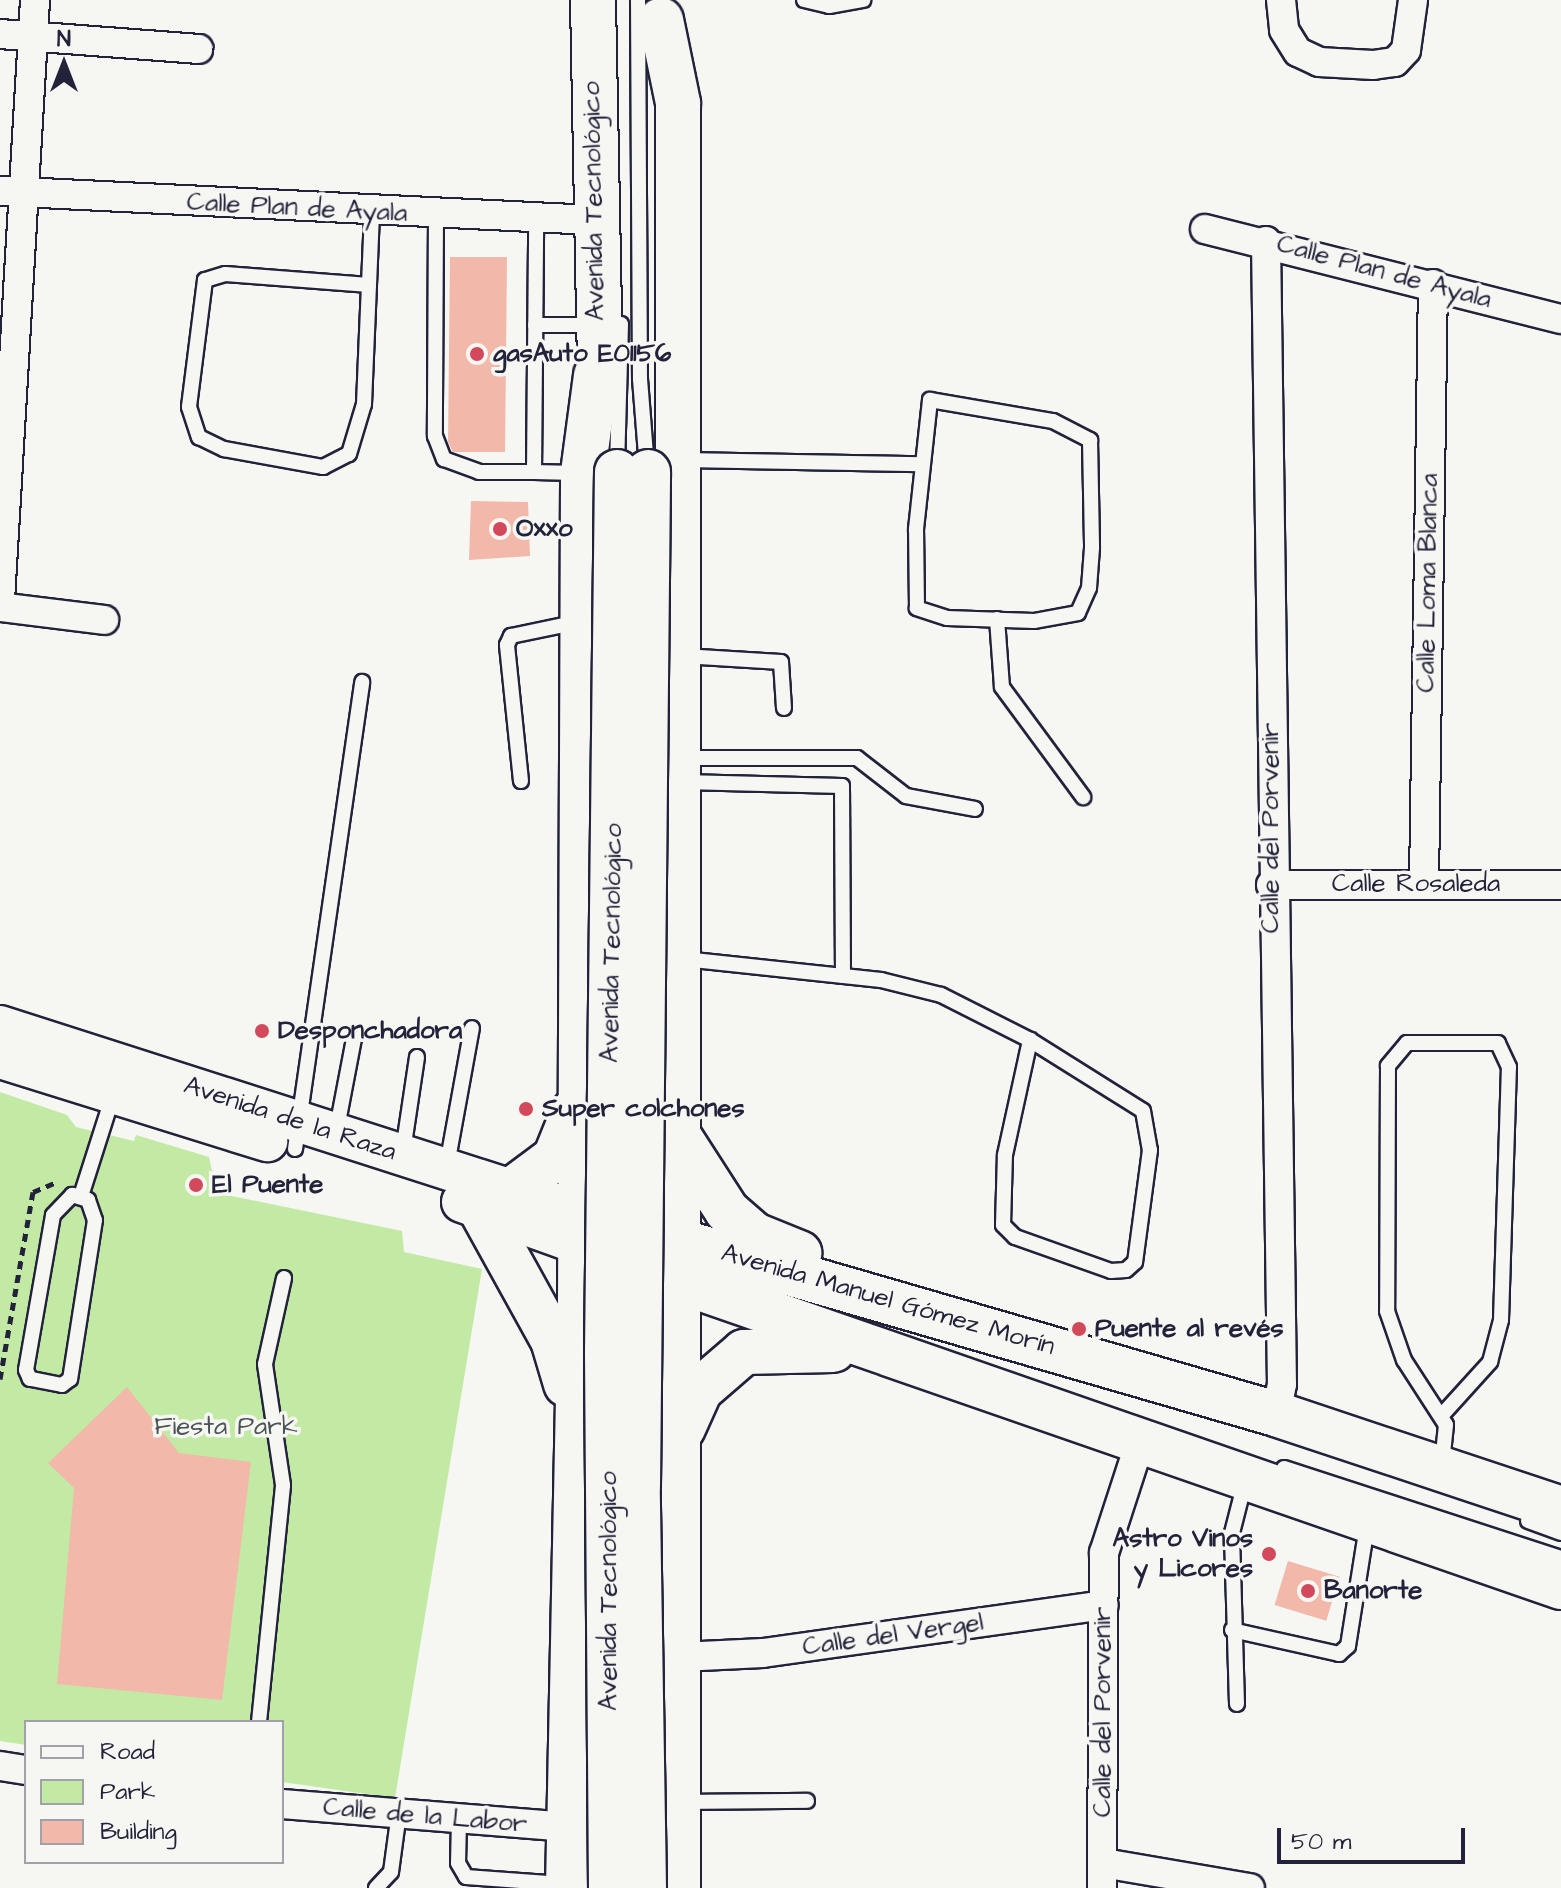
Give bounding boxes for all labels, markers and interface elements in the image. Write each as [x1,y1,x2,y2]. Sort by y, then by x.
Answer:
north arrow [24,24,104,104]
text: N [57,24,71,55]
street label: Avenida Tecnológico [576,81,612,321]
street label: Calle Plan de Ayala [186,187,408,229]
street label: Calle Plan de Ayala [1273,228,1495,316]
place label: gasAuto E01156 [493,338,671,370]
marker: gasAuto E01156 [468,345,486,363]
street label: Calle Loma Blanca [1410,473,1446,693]
place label: Oxxo [516,513,573,545]
marker: Oxxo [491,520,509,538]
street label: Calle del Porvenir [1255,723,1287,933]
street label: Avenida Tecnológico [594,823,630,1063]
street label: Calle Rosaleda [1332,868,1500,900]
place label: Desponchadora [278,1015,462,1047]
marker: Desponchadora [253,1022,271,1040]
street label: Avenida de la Raza [180,1070,400,1168]
place label: Super colchones [542,1093,744,1125]
marker: Super colchones [517,1100,535,1118]
place label: El Puente [212,1169,323,1201]
marker: El Puente [187,1176,205,1194]
street label: Avenida Manuel Gómez Morín [718,1237,1058,1363]
place label: Puente al revés [1095,1313,1284,1345]
marker: Puente al revés [1070,1320,1088,1338]
park label: Fiesta Park [154,1411,298,1443]
street label: Avenida Tecnológico [593,1471,625,1711]
place label: Astro Vinos y Licores [1112,1523,1253,1584]
marker: Astro Vinos y Licores [1260,1545,1278,1563]
place label: Banorte [1324,1575,1422,1607]
marker: Banorte [1299,1582,1317,1600]
street label: Calle del Vergel [800,1607,986,1663]
street label: Calle del Porvenir [1087,1607,1119,1817]
legend [24,1720,284,1864]
text: Road [100,1735,155,1769]
text: Park [100,1775,156,1809]
street label: Calle de la Labor [322,1792,528,1840]
scale bar [1281,1812,1469,1862]
text: Building [100,1815,177,1849]
text: 50 m [1291,1825,1351,1859]

